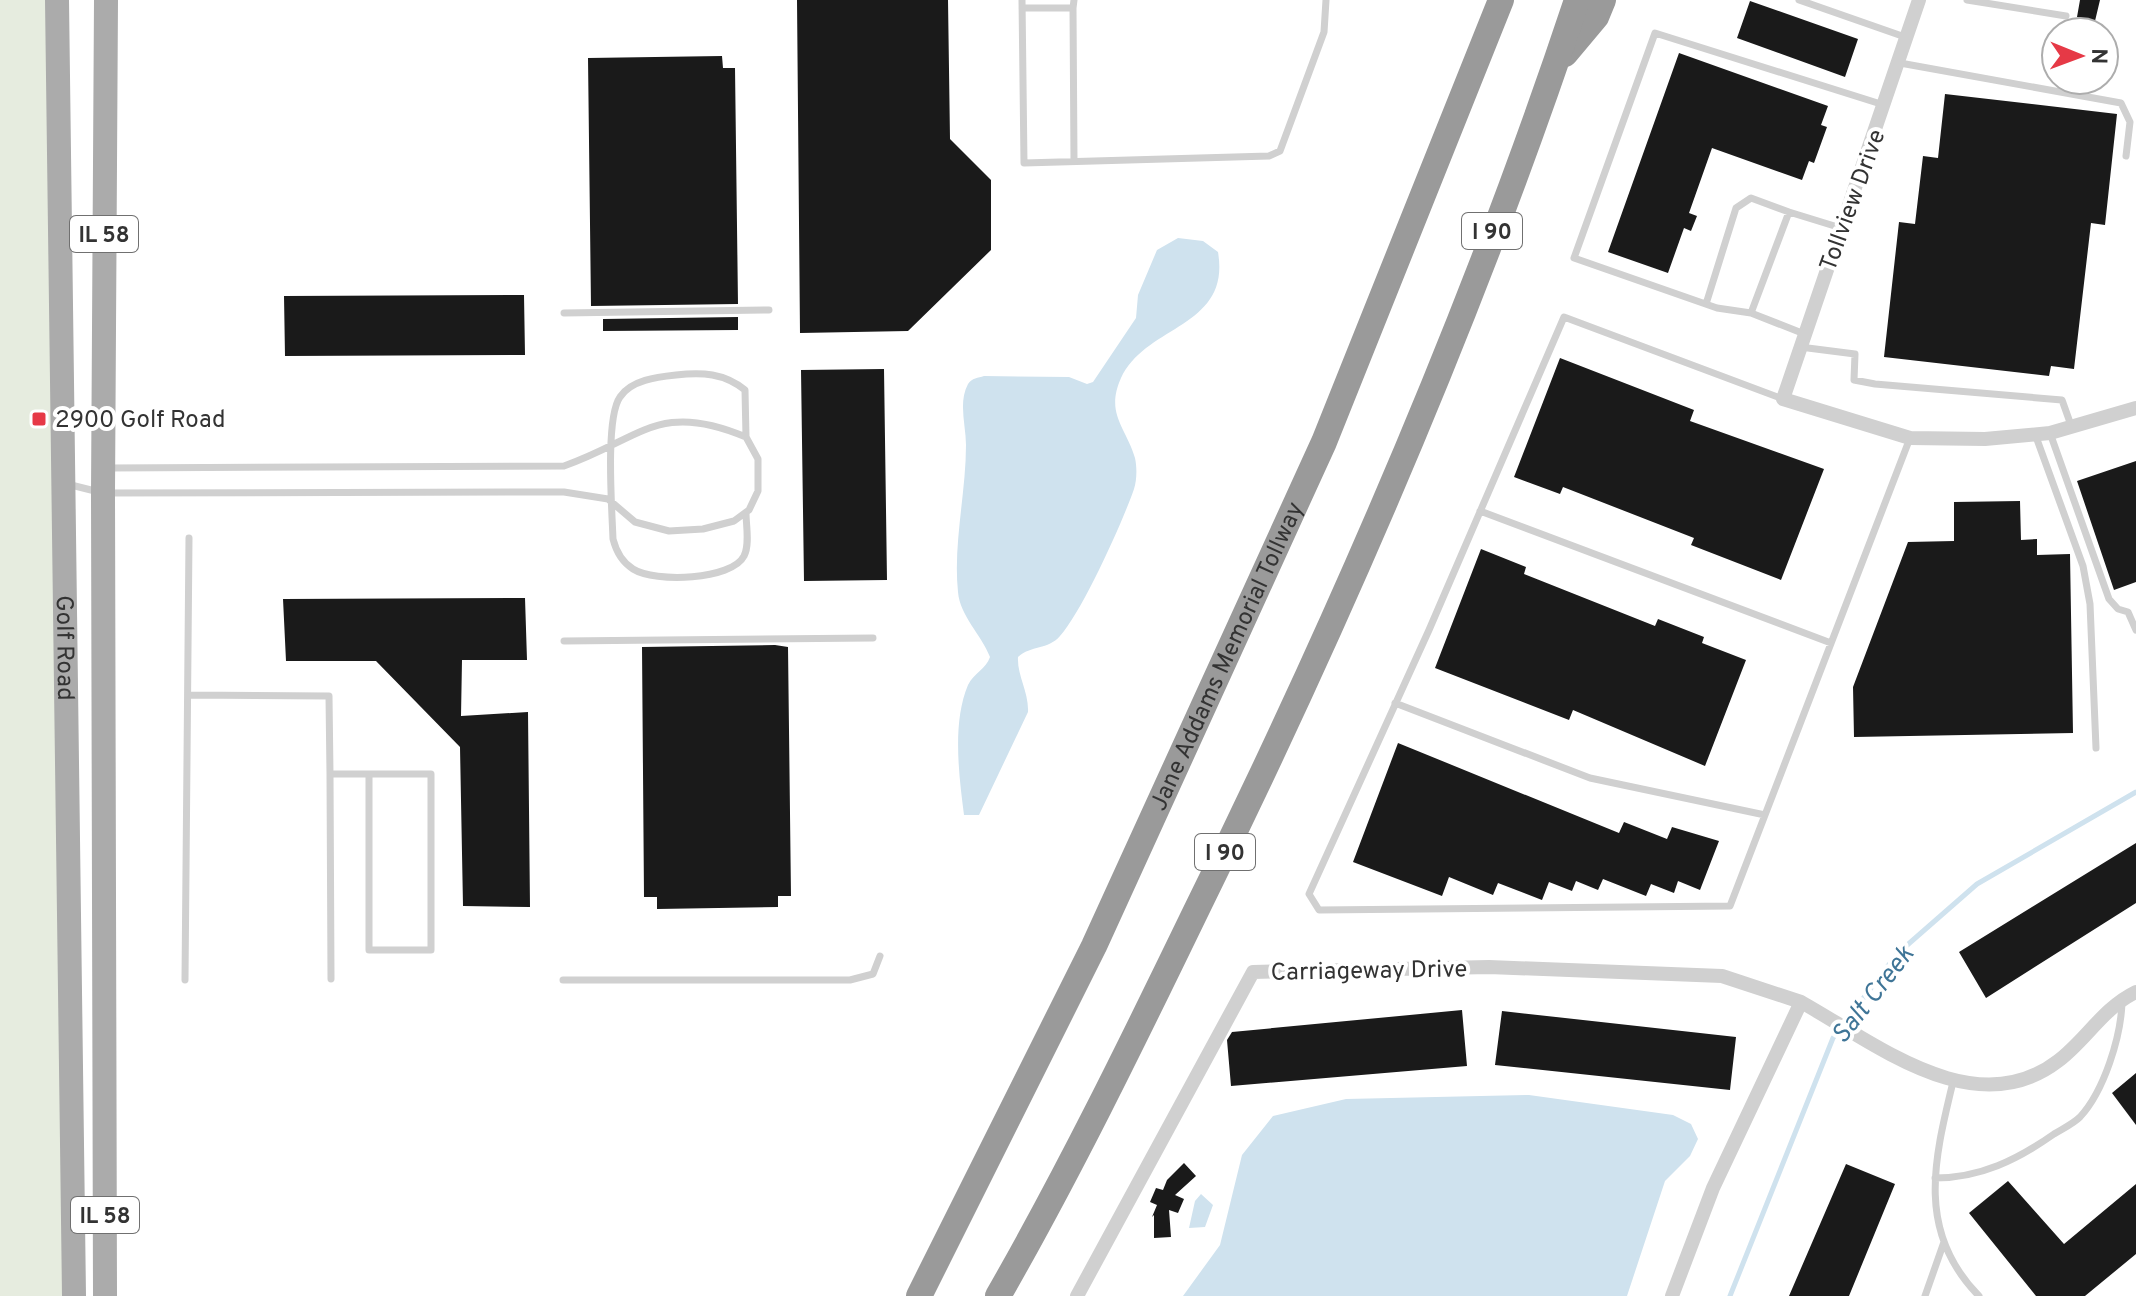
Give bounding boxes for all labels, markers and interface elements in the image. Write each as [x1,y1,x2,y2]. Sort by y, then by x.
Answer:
north arrow [2040,16,2120,96]
text: N [2084,48,2111,64]
street label: Tollview Drive [1814,126,1893,276]
road number: I 90 [1462,213,1522,249]
road number: IL 58 [70,216,138,252]
place label: 2900 Golf Road [55,406,225,436]
marker: 2900 Golf Road [30,410,48,428]
street label: Jane Addams Memorial Tollway [1145,498,1312,816]
street label: Golf Road [48,595,79,701]
road number: I 90 [1195,834,1255,870]
water label: Salt Creek [1825,939,1923,1051]
street label: Carriageway Drive [1270,955,1468,989]
road number: IL 58 [71,1197,139,1233]

